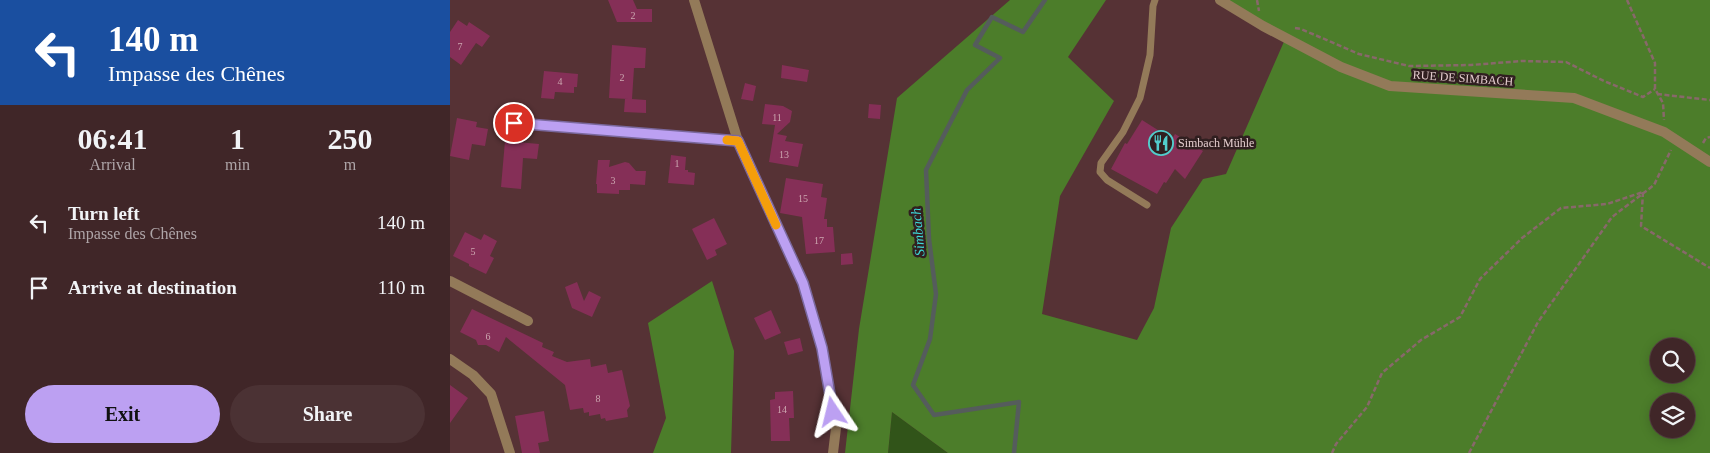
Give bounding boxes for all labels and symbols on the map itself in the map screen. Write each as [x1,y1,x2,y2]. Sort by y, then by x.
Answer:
house number: 2 [631,10,636,21]
house number: 7 [458,41,463,52]
street label: RUE DE SIMBACH [1412,68,1514,89]
house number: 2 [620,72,625,83]
house number: 4 [558,76,563,87]
pin [493,102,535,144]
house number: 11 [772,112,782,123]
restaurant icon: Simbach Mühle [1148,130,1174,156]
place label: Simbach Mühle [1178,136,1254,150]
house number: 13 [779,149,789,160]
house number: 1 [675,158,680,169]
house number: 3 [611,175,616,186]
house number: 15 [798,193,808,204]
water label: Simbach [908,207,928,257]
house number: 17 [814,235,824,246]
house number: 5 [471,246,476,257]
house number: 6 [486,331,491,342]
position arrow [806,385,858,437]
house number: 8 [596,393,601,404]
house number: 14 [777,404,787,415]

